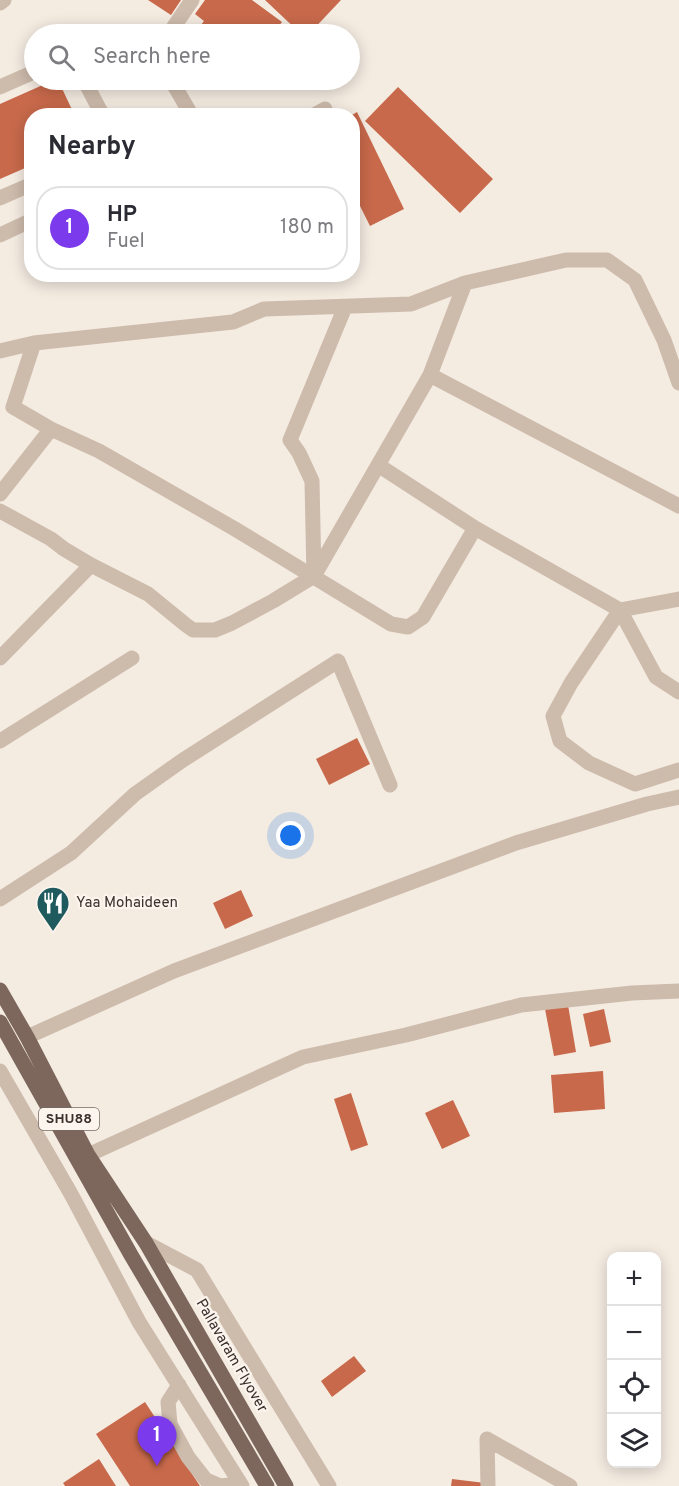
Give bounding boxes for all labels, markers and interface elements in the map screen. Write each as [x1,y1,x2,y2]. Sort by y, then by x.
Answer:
search box [24,24,360,90]
icon: search [45,41,78,74]
text: Search here [93,44,211,71]
text: Nearby [48,131,136,164]
text: HP [107,202,137,229]
text: 1 [66,215,74,241]
text: 180 m [280,215,334,241]
text: Fuel [107,229,145,255]
your location [276,821,305,850]
restaurant icon: Yaa Mohaideen [35,885,71,932]
place label: Yaa Mohaideen [76,894,178,913]
road number: SHU88 [39,1108,99,1130]
map controls [607,1252,661,1468]
button: + [607,1252,661,1306]
street label: Pallavaram Flyover [191,1296,271,1416]
button: − [607,1306,661,1360]
button: locate [607,1360,661,1414]
button: layers [607,1414,661,1468]
pin: 1 [138,1416,176,1466]

